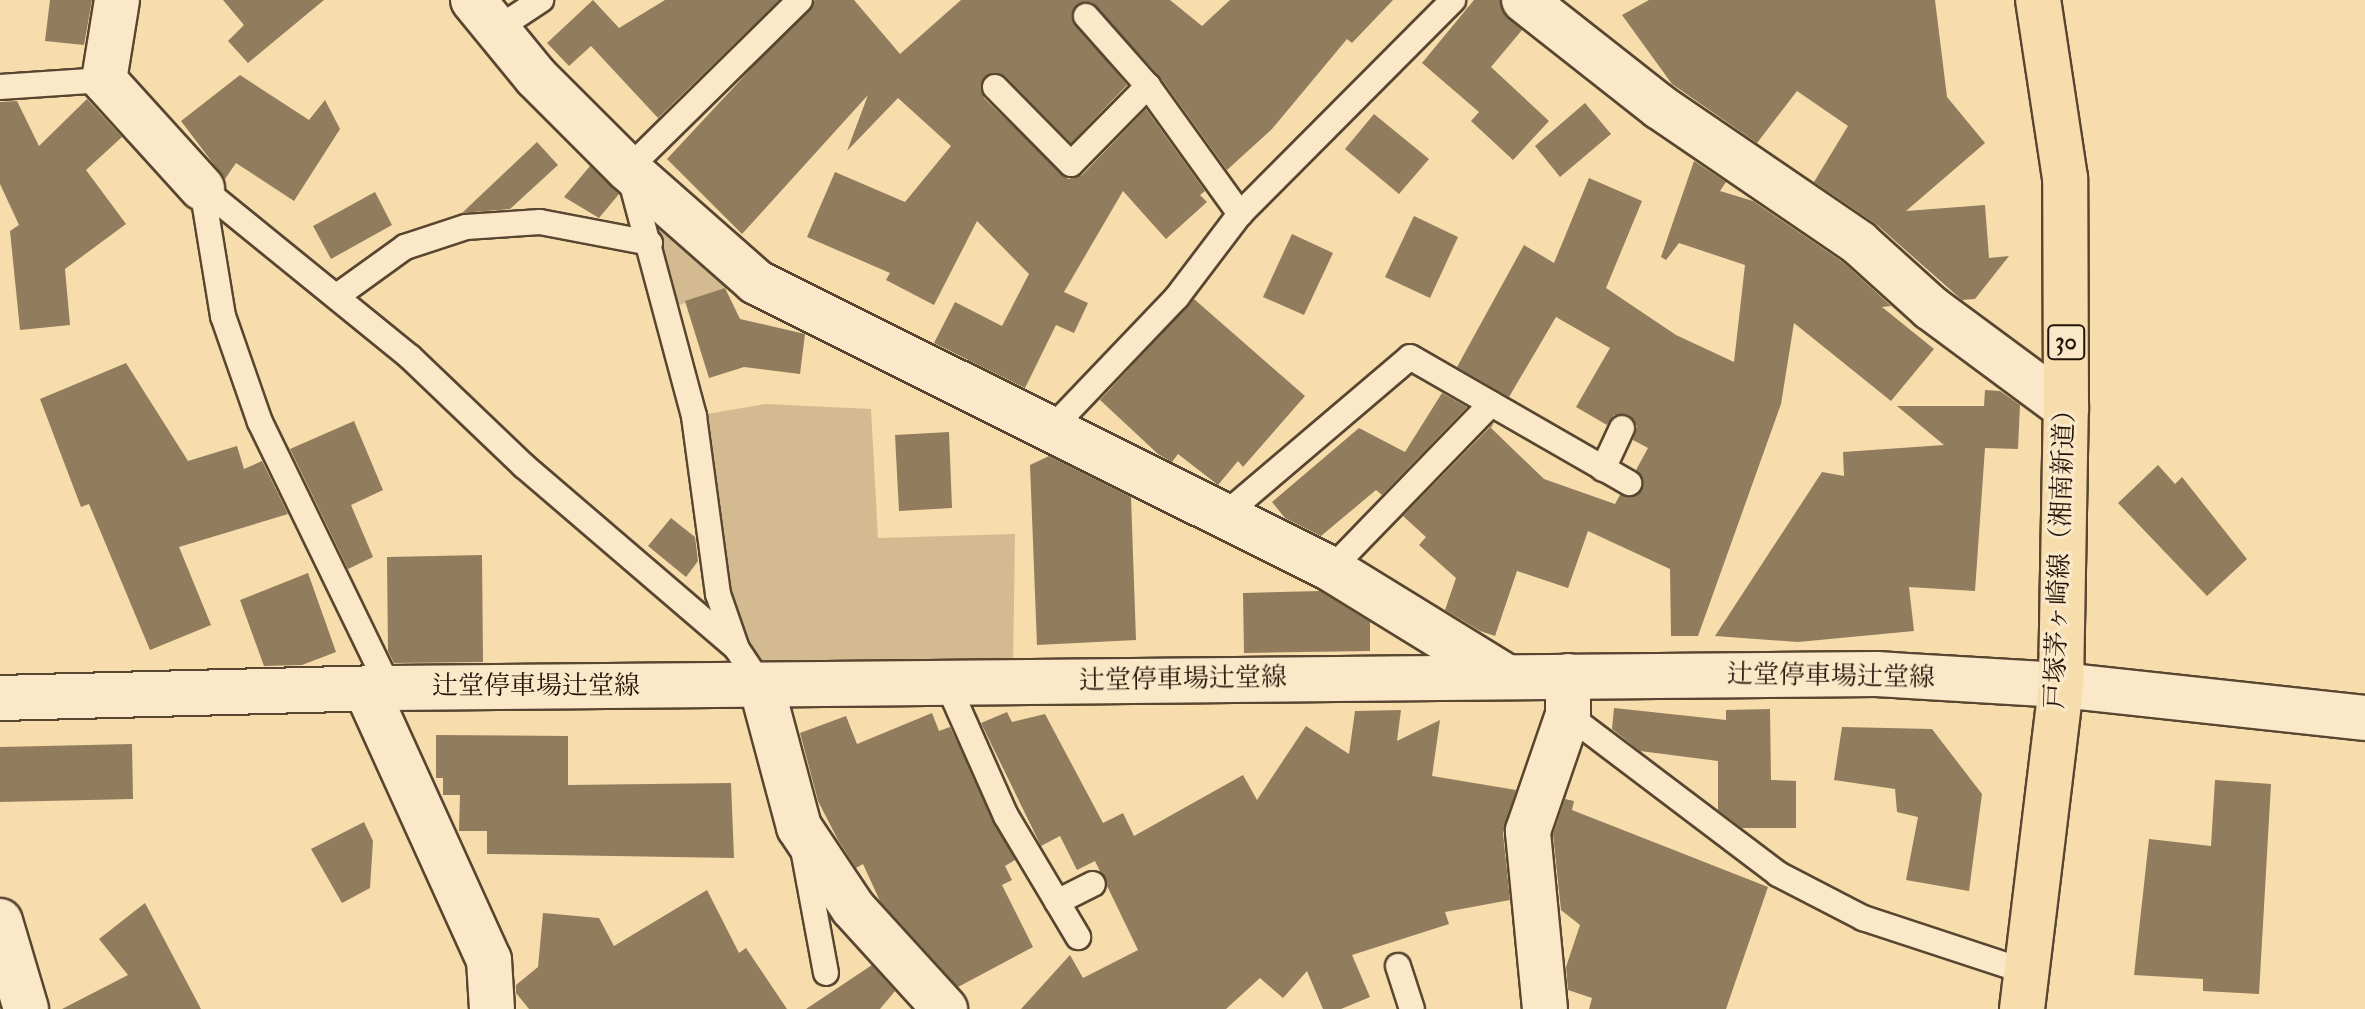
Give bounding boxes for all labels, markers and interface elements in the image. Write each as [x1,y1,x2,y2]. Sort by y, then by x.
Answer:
road number: 30 [2046,322,2086,362]
street label: 戸塚茅ヶ崎線（湘南新道） [2040,397,2082,709]
street label: 辻堂停車場辻堂線 [1727,660,1935,694]
street label: 辻堂停車場辻堂線 [1079,663,1287,697]
street label: 辻堂停車場辻堂線 [432,671,640,703]

